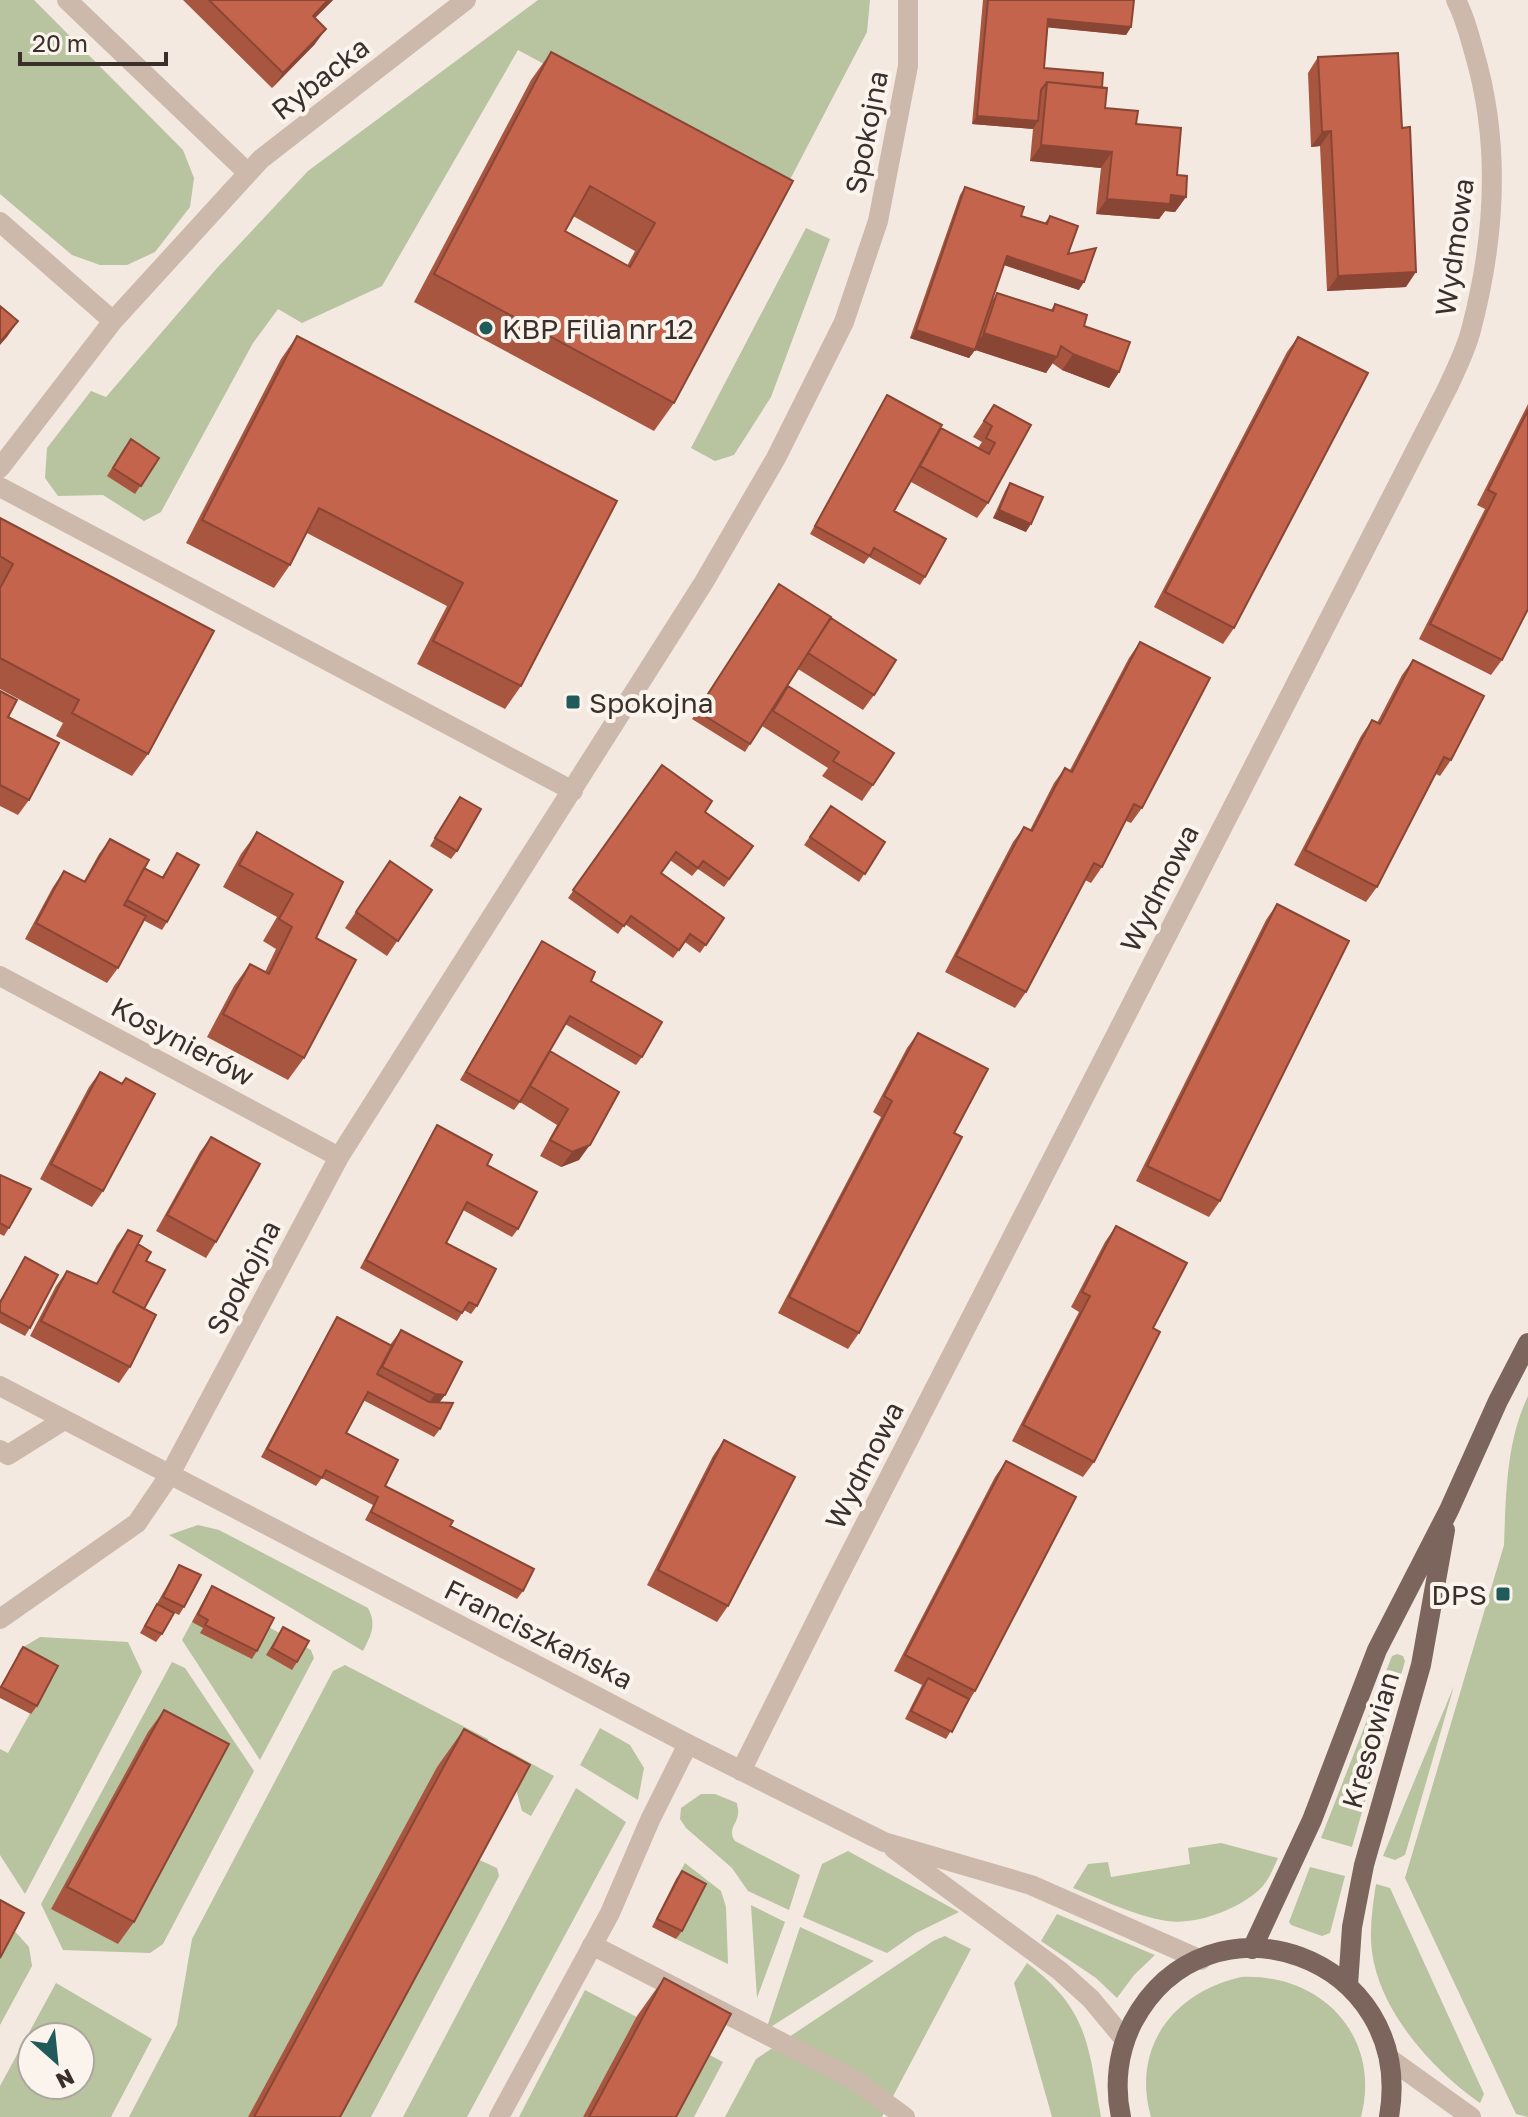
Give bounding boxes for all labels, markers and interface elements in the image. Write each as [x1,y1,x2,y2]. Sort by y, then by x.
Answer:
scale bar [20,16,166,66]
text: 20 m [32,28,88,57]
street label: Rybacka [265,30,375,126]
street label: Spokojna [838,68,894,196]
street label: Wydmowa [1428,176,1480,318]
place label: KBP Filia nr 12 [502,312,694,345]
marker: KBP Filia nr 12 [477,319,495,337]
place label: Spokojna [589,686,714,719]
marker: Spokojna [564,693,582,711]
street label: Wydmowa [1113,819,1205,957]
street label: Kosynierów [106,990,260,1092]
street label: Spokojna [199,1214,287,1340]
street label: Wydmowa [818,1396,910,1534]
street label: Franciszkańska [439,1572,639,1696]
place label: DPS [1431,1578,1487,1611]
marker: DPS [1494,1585,1512,1603]
street label: Kresowian [1335,1668,1405,1812]
north arrow [16,2021,96,2101]
text: N [52,2063,79,2095]

